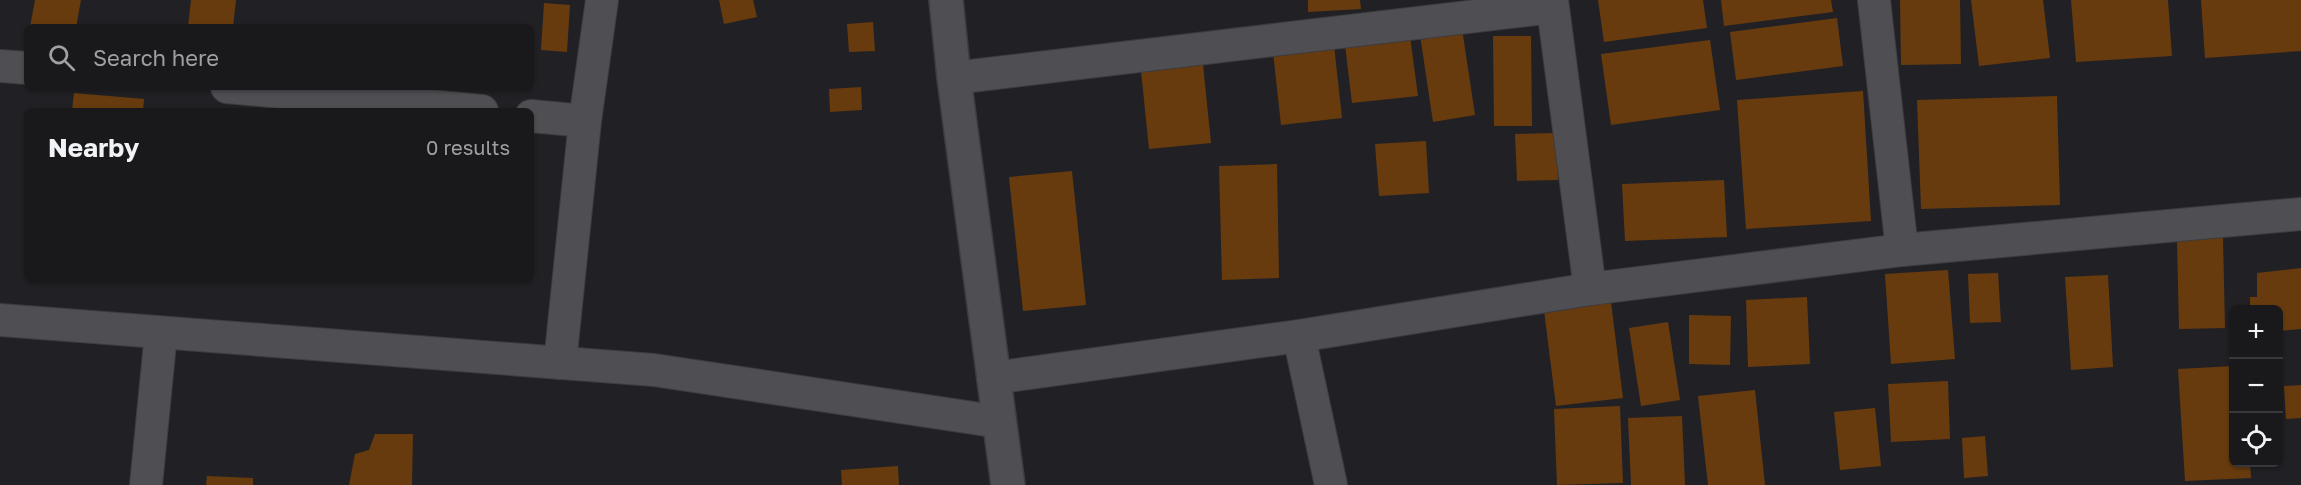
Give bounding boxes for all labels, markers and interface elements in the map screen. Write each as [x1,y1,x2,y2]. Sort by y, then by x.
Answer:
search box [24,24,534,90]
icon: search [45,41,78,74]
text: Search here [93,44,219,71]
text: Nearby [48,132,139,163]
text: 0 results [426,135,510,159]
map controls [2229,305,2283,467]
button: + [2229,305,2283,359]
button: − [2229,359,2283,413]
button: locate [2229,413,2283,467]

